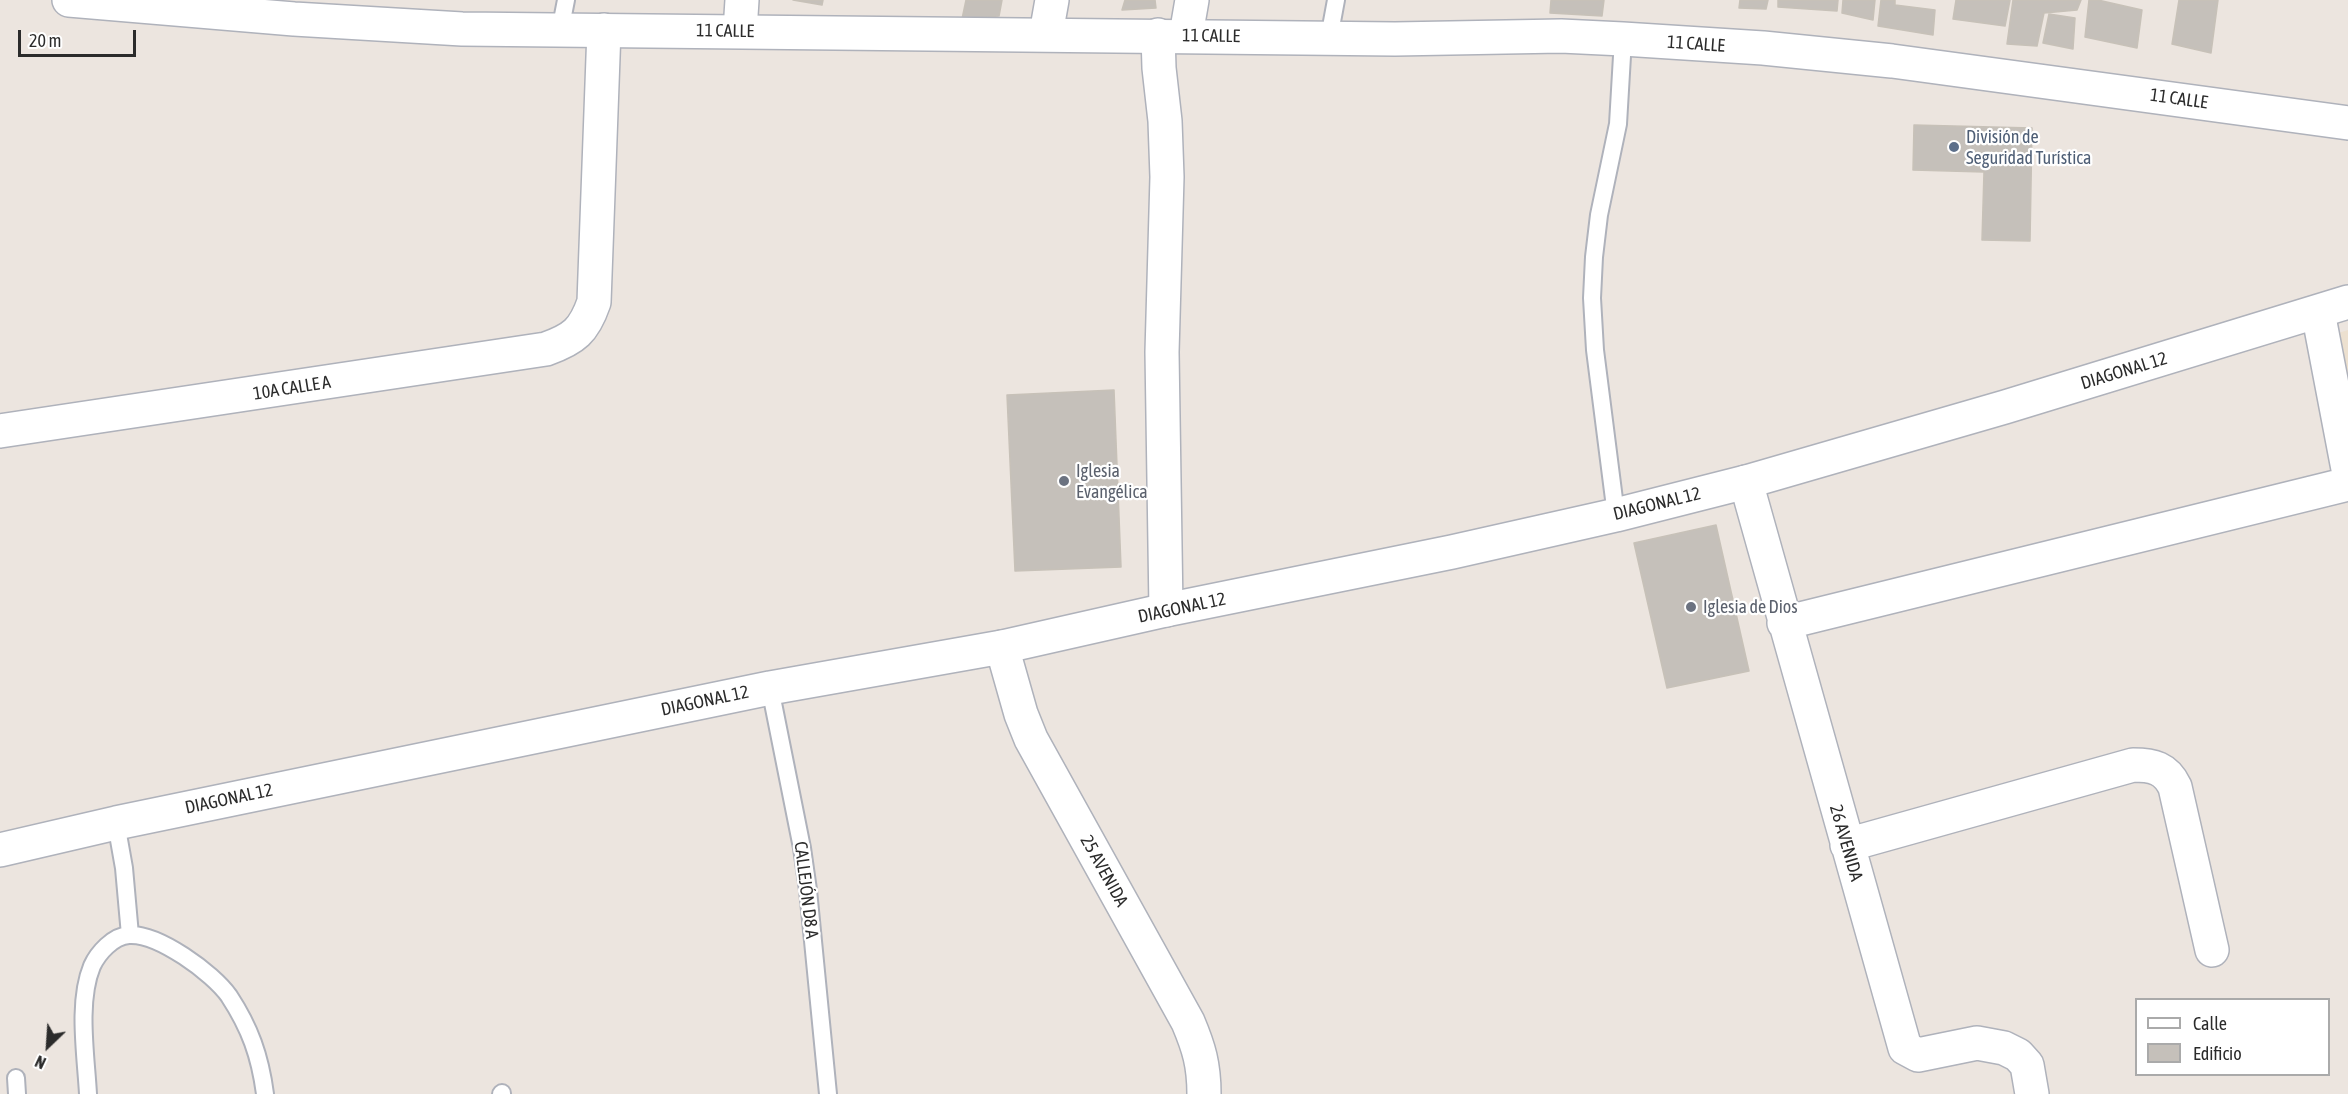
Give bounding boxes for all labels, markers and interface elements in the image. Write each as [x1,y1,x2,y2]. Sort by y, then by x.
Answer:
scale bar [21,18,140,56]
street label: 11 CALLE [696,20,754,42]
street label: 11 CALLE [1182,25,1240,47]
text: 20 m [29,30,61,51]
street label: 11 CALLE [1666,31,1726,57]
street label: 11 CALLE [2149,84,2209,114]
place label: División de Seguridad Turística [1966,126,2091,168]
marker: División de Seguridad Turística [1947,140,1961,154]
street label: DIAGONAL 12 [2078,348,2170,394]
street label: 10A CALLE A [252,371,332,405]
place label: Iglesia Evangélica [1076,460,1147,502]
marker: Iglesia Evangélica [1057,474,1071,488]
street label: DIAGONAL 12 [1611,483,1703,525]
street label: DIAGONAL 12 [1136,588,1228,628]
place label: Iglesia de Dios [1703,596,1798,618]
marker: Iglesia de Dios [1684,600,1698,614]
street label: DIAGONAL 12 [659,681,751,721]
street label: DIAGONAL 12 [183,779,275,819]
street label: 26 AVENIDA [1825,802,1867,884]
street label: 25 AVENIDA [1076,831,1132,911]
street label: CALLEJÓN D8 A [789,840,823,940]
legend [2135,998,2330,1076]
text: Calle [2193,1013,2227,1034]
north arrow [18,1016,78,1076]
text: Edificio [2193,1043,2242,1064]
text: N [32,1052,48,1072]

